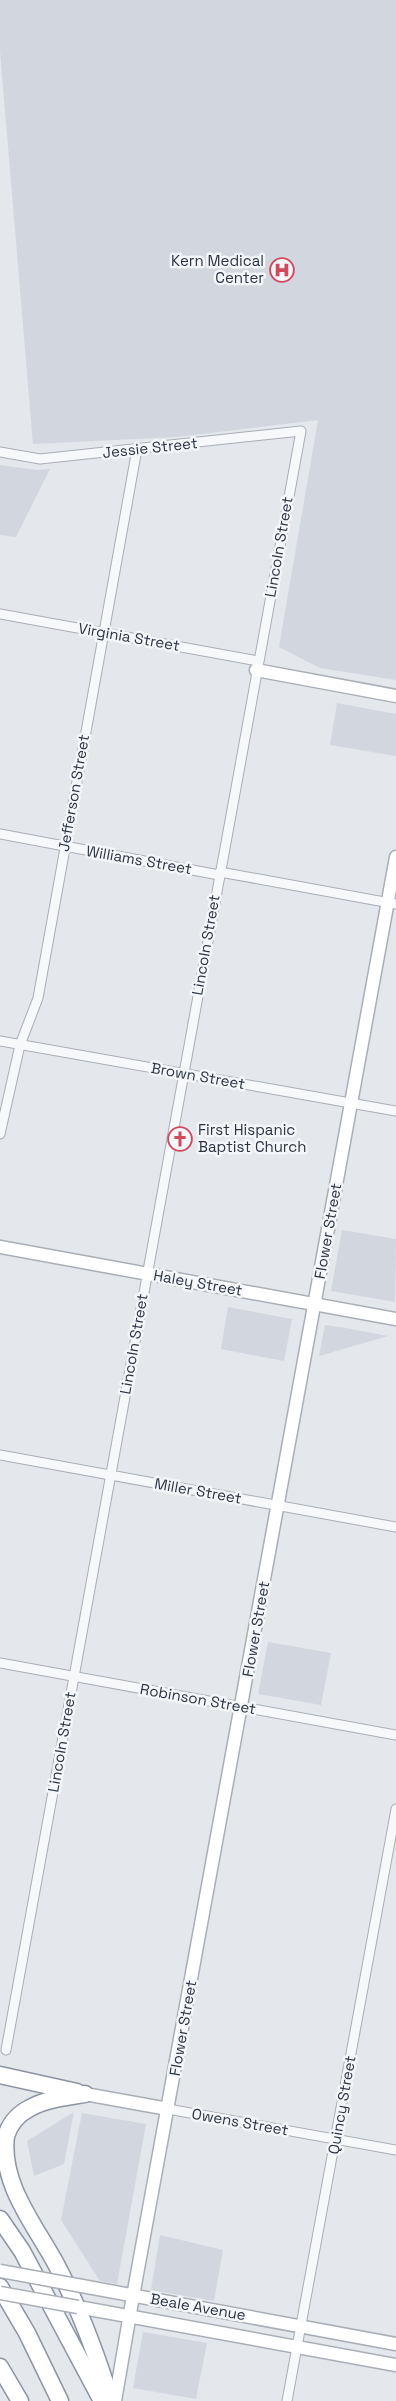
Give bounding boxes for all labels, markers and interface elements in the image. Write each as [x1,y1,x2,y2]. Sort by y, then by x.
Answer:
place label: Kern Medical Center [171,251,264,287]
hospital icon: Kern Medical Center [269,257,295,283]
street label: Jessie Street [101,433,198,462]
street label: Lincoln Street [260,495,297,599]
street label: Virginia Street [77,618,181,655]
street label: Jefferson Street [54,733,93,853]
street label: Williams Street [85,841,193,878]
street label: Lincoln Street [187,893,224,997]
street label: Brown Street [149,1058,247,1093]
place label: First Hispanic Baptist Church [198,1120,306,1156]
church icon: First Hispanic Baptist Church [167,1126,193,1152]
street label: Flower Street [310,1181,345,1280]
street label: Haley Street [152,1265,244,1300]
street label: Lincoln Street [115,1292,152,1396]
street label: Miller Street [153,1473,243,1508]
street label: Flower Street [238,1579,273,1678]
street label: Robinson Street [139,1679,258,1718]
street label: Lincoln Street [43,1690,80,1794]
street label: Flower Street [165,1978,200,2077]
street label: Quincy Street [323,2054,360,2156]
street label: Owens Street [190,2104,290,2139]
street label: Beale Avenue [149,2289,247,2324]

